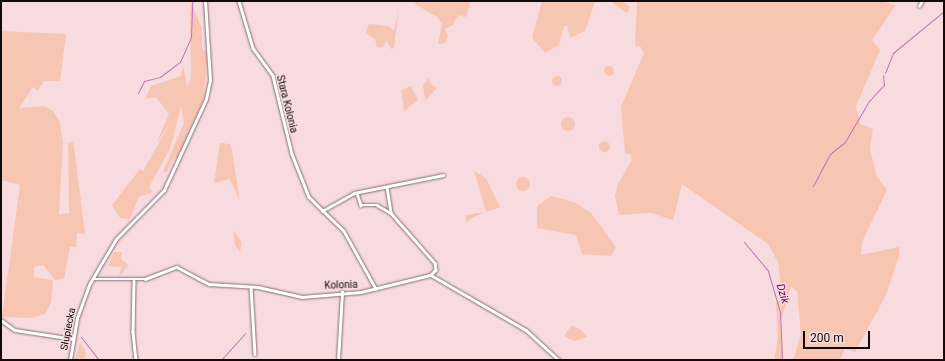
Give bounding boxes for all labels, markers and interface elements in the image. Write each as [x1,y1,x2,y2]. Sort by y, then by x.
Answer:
street label: Stara Kolonia [274,74,300,134]
street label: Kolonia [324,278,358,292]
water label: Dzik [773,282,791,306]
street label: Słupiecka [58,307,78,351]
scale bar [805,323,872,349]
text: 200 m [810,331,844,345]

